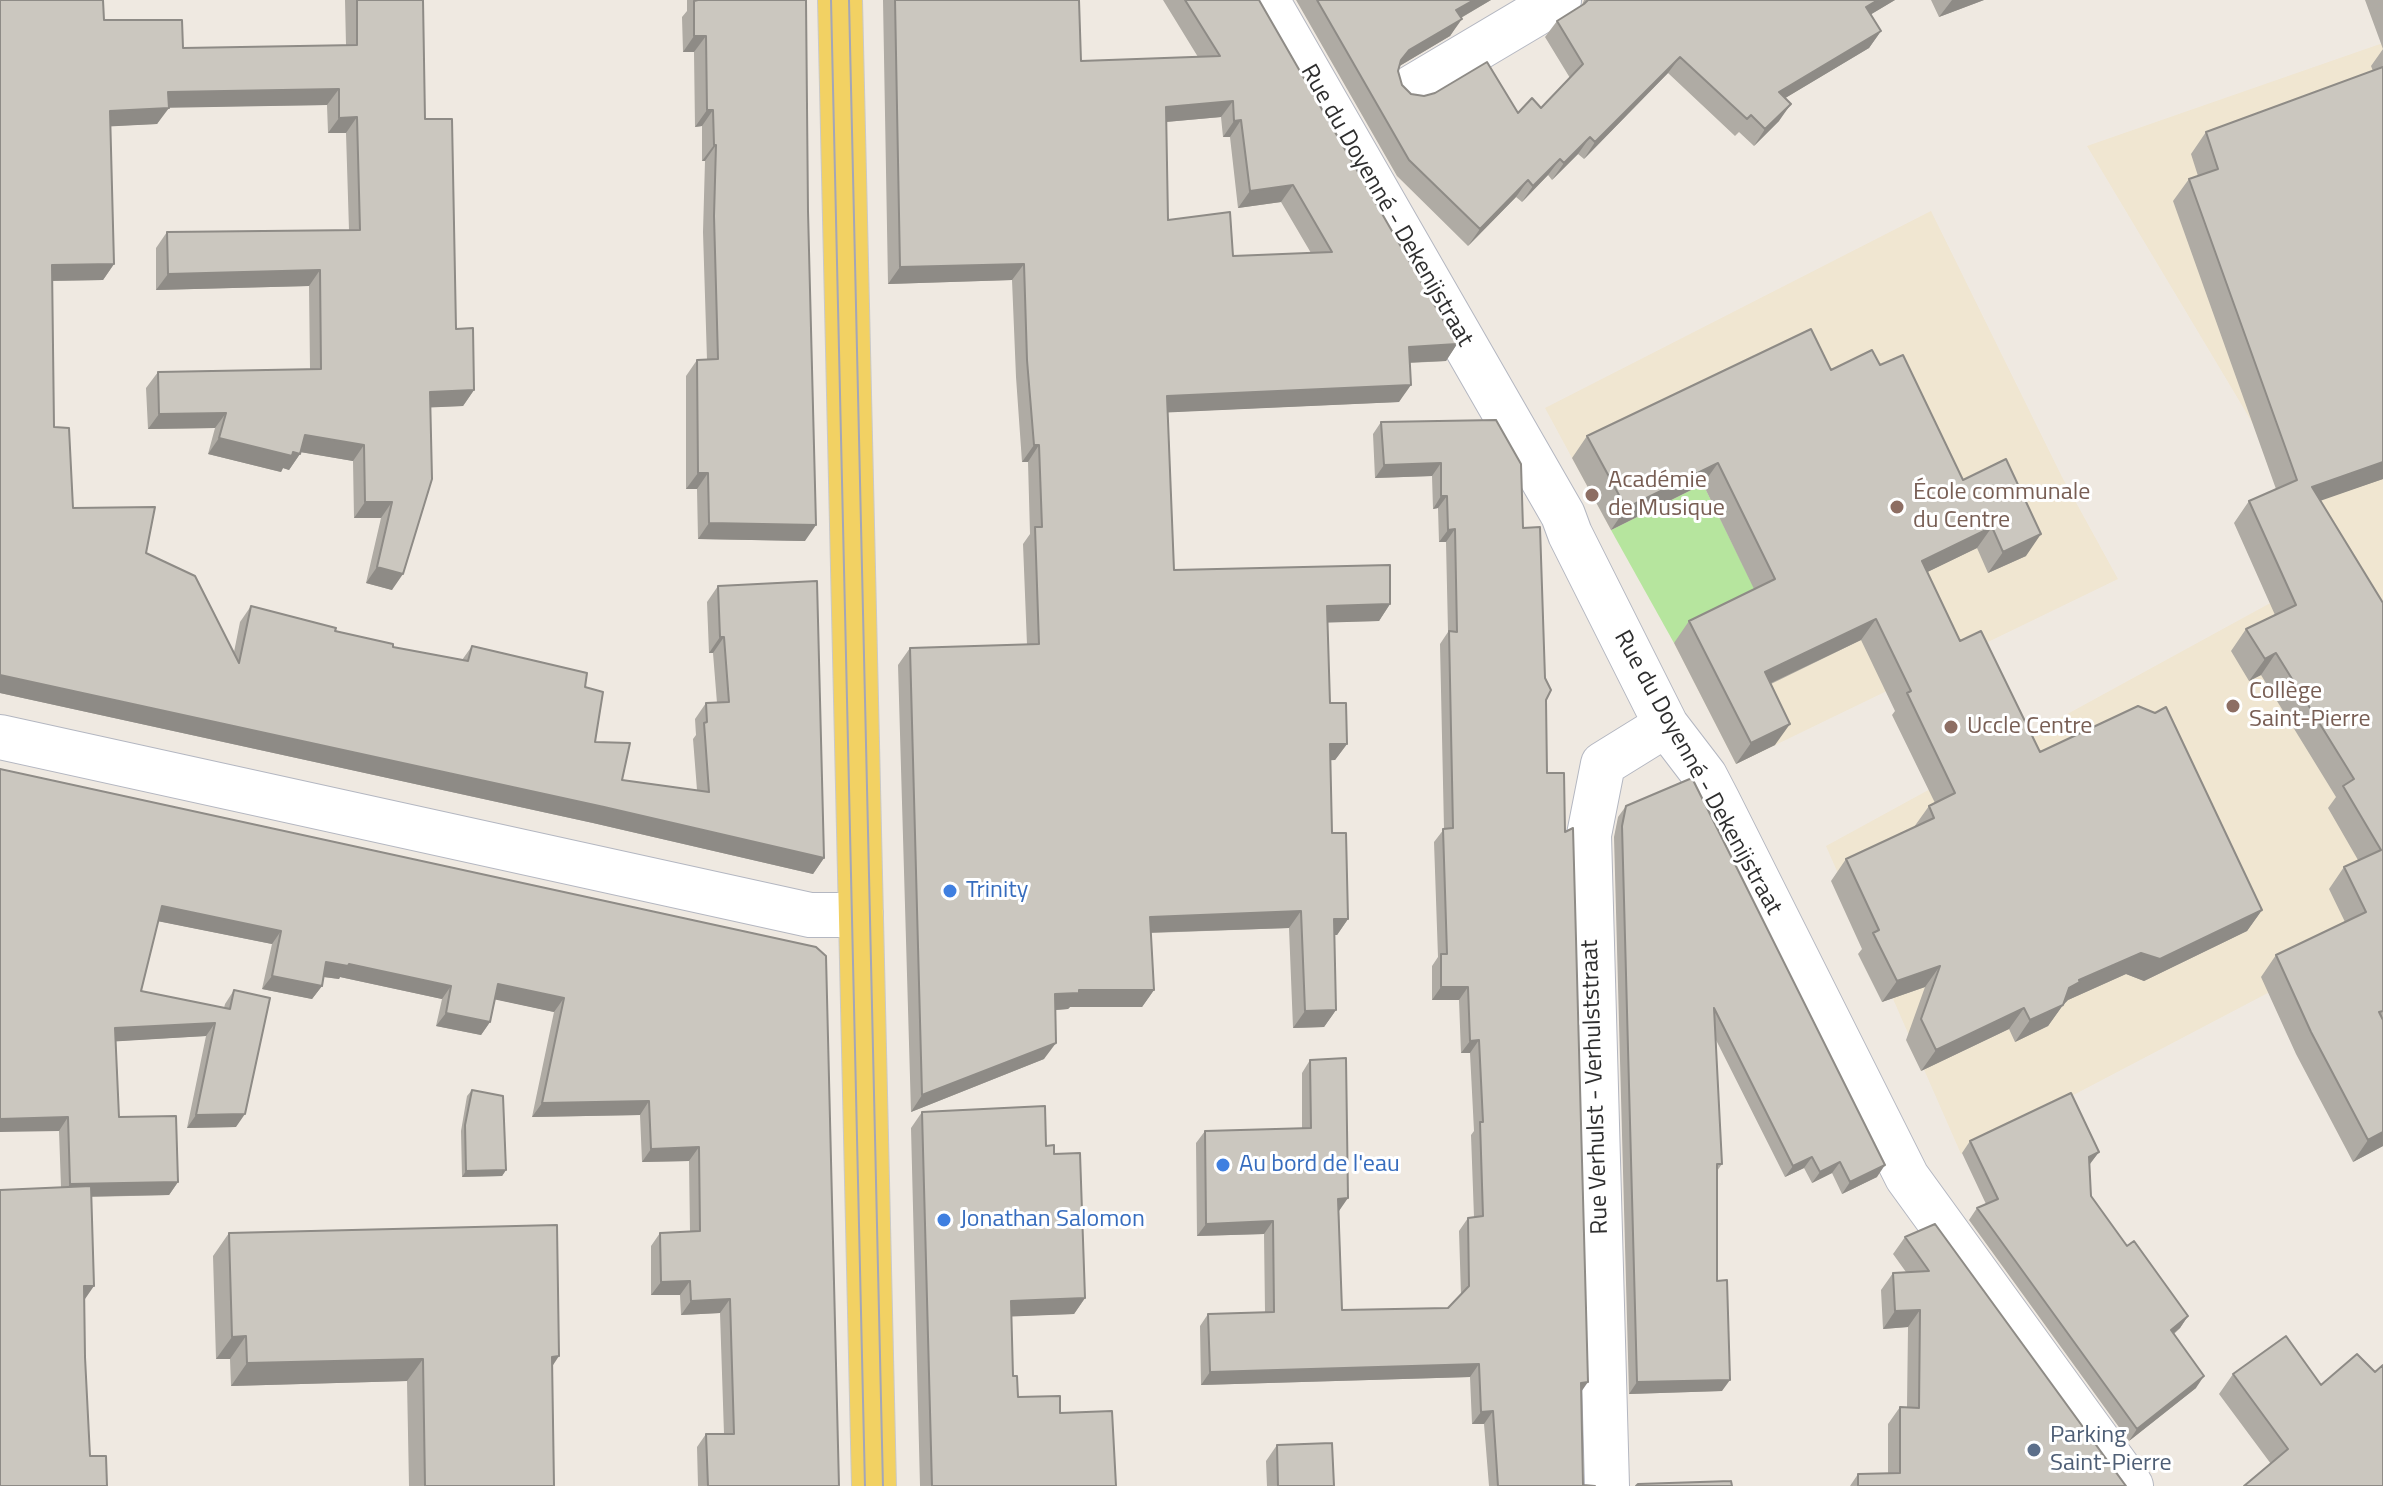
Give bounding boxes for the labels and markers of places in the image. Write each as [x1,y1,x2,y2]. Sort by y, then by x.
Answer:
place label: Académie de Musique [1608,467,1725,523]
place label: École communale du Centre [1913,479,2090,535]
marker: Académie de Musique [1583,486,1601,504]
marker: École communale du Centre [1888,498,1906,516]
place label: Collège Saint-Pierre [2249,678,2371,734]
marker: Collège Saint-Pierre [2224,697,2242,715]
place label: Uccle Centre [1967,713,2092,741]
marker: Uccle Centre [1942,718,1960,736]
place label: Trinity [966,877,1028,905]
marker: Trinity [941,882,959,900]
place label: Au bord de l'eau [1239,1151,1400,1179]
marker: Au bord de l'eau [1214,1156,1232,1174]
place label: Jonathan Salomon [960,1206,1145,1234]
marker: Jonathan Salomon [935,1211,953,1229]
place label: Parking Saint-Pierre [2050,1422,2172,1478]
marker: Parking Saint-Pierre [2025,1441,2043,1459]

